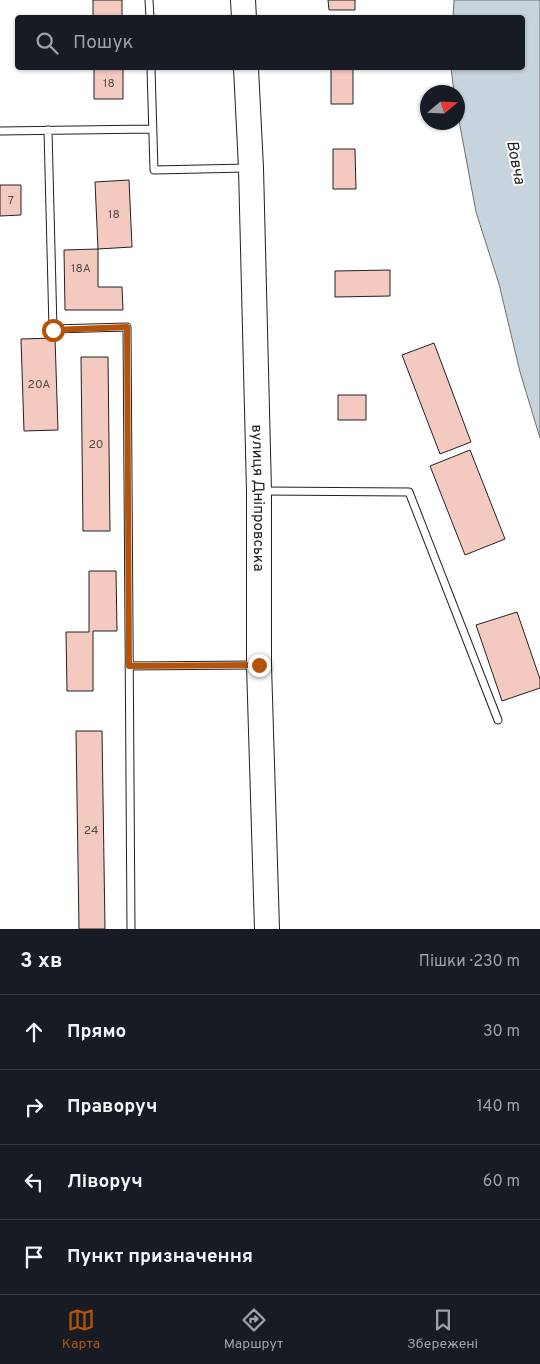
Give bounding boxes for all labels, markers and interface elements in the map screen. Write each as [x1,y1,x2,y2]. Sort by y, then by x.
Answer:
search box [15,15,525,70]
icon: search [33,29,61,57]
text: Пошук [73,31,133,55]
house number: 18 [103,76,115,92]
north arrow [420,85,465,130]
water label: Вовча [501,139,529,187]
house number: 7 [8,193,14,209]
house number: 18 [108,207,120,223]
house number: 18А [71,261,91,277]
route start [42,319,65,342]
house number: 20А [28,377,50,393]
street label: вулиця Дніпровська [246,424,267,571]
house number: 20 [88,437,104,453]
route end [248,654,271,677]
house number: 24 [84,823,98,839]
text: 3 хв [20,948,62,975]
text: Пішки · 230 m [419,952,520,972]
icon: ahead [20,1018,48,1046]
text: Прямо [67,1020,126,1044]
text: 30 m [483,1022,520,1042]
icon: right [20,1093,48,1121]
text: Праворуч [67,1095,158,1119]
text: 140 m [477,1097,520,1117]
icon: left [20,1168,48,1196]
text: Ліворуч [67,1170,143,1194]
text: 60 m [483,1172,520,1192]
icon: arrive [20,1243,48,1271]
text: Пункт призначення [67,1245,253,1269]
tab: Карта [62,1306,100,1353]
tab: Маршрут [224,1306,283,1353]
tab: Збережені [407,1306,478,1353]

